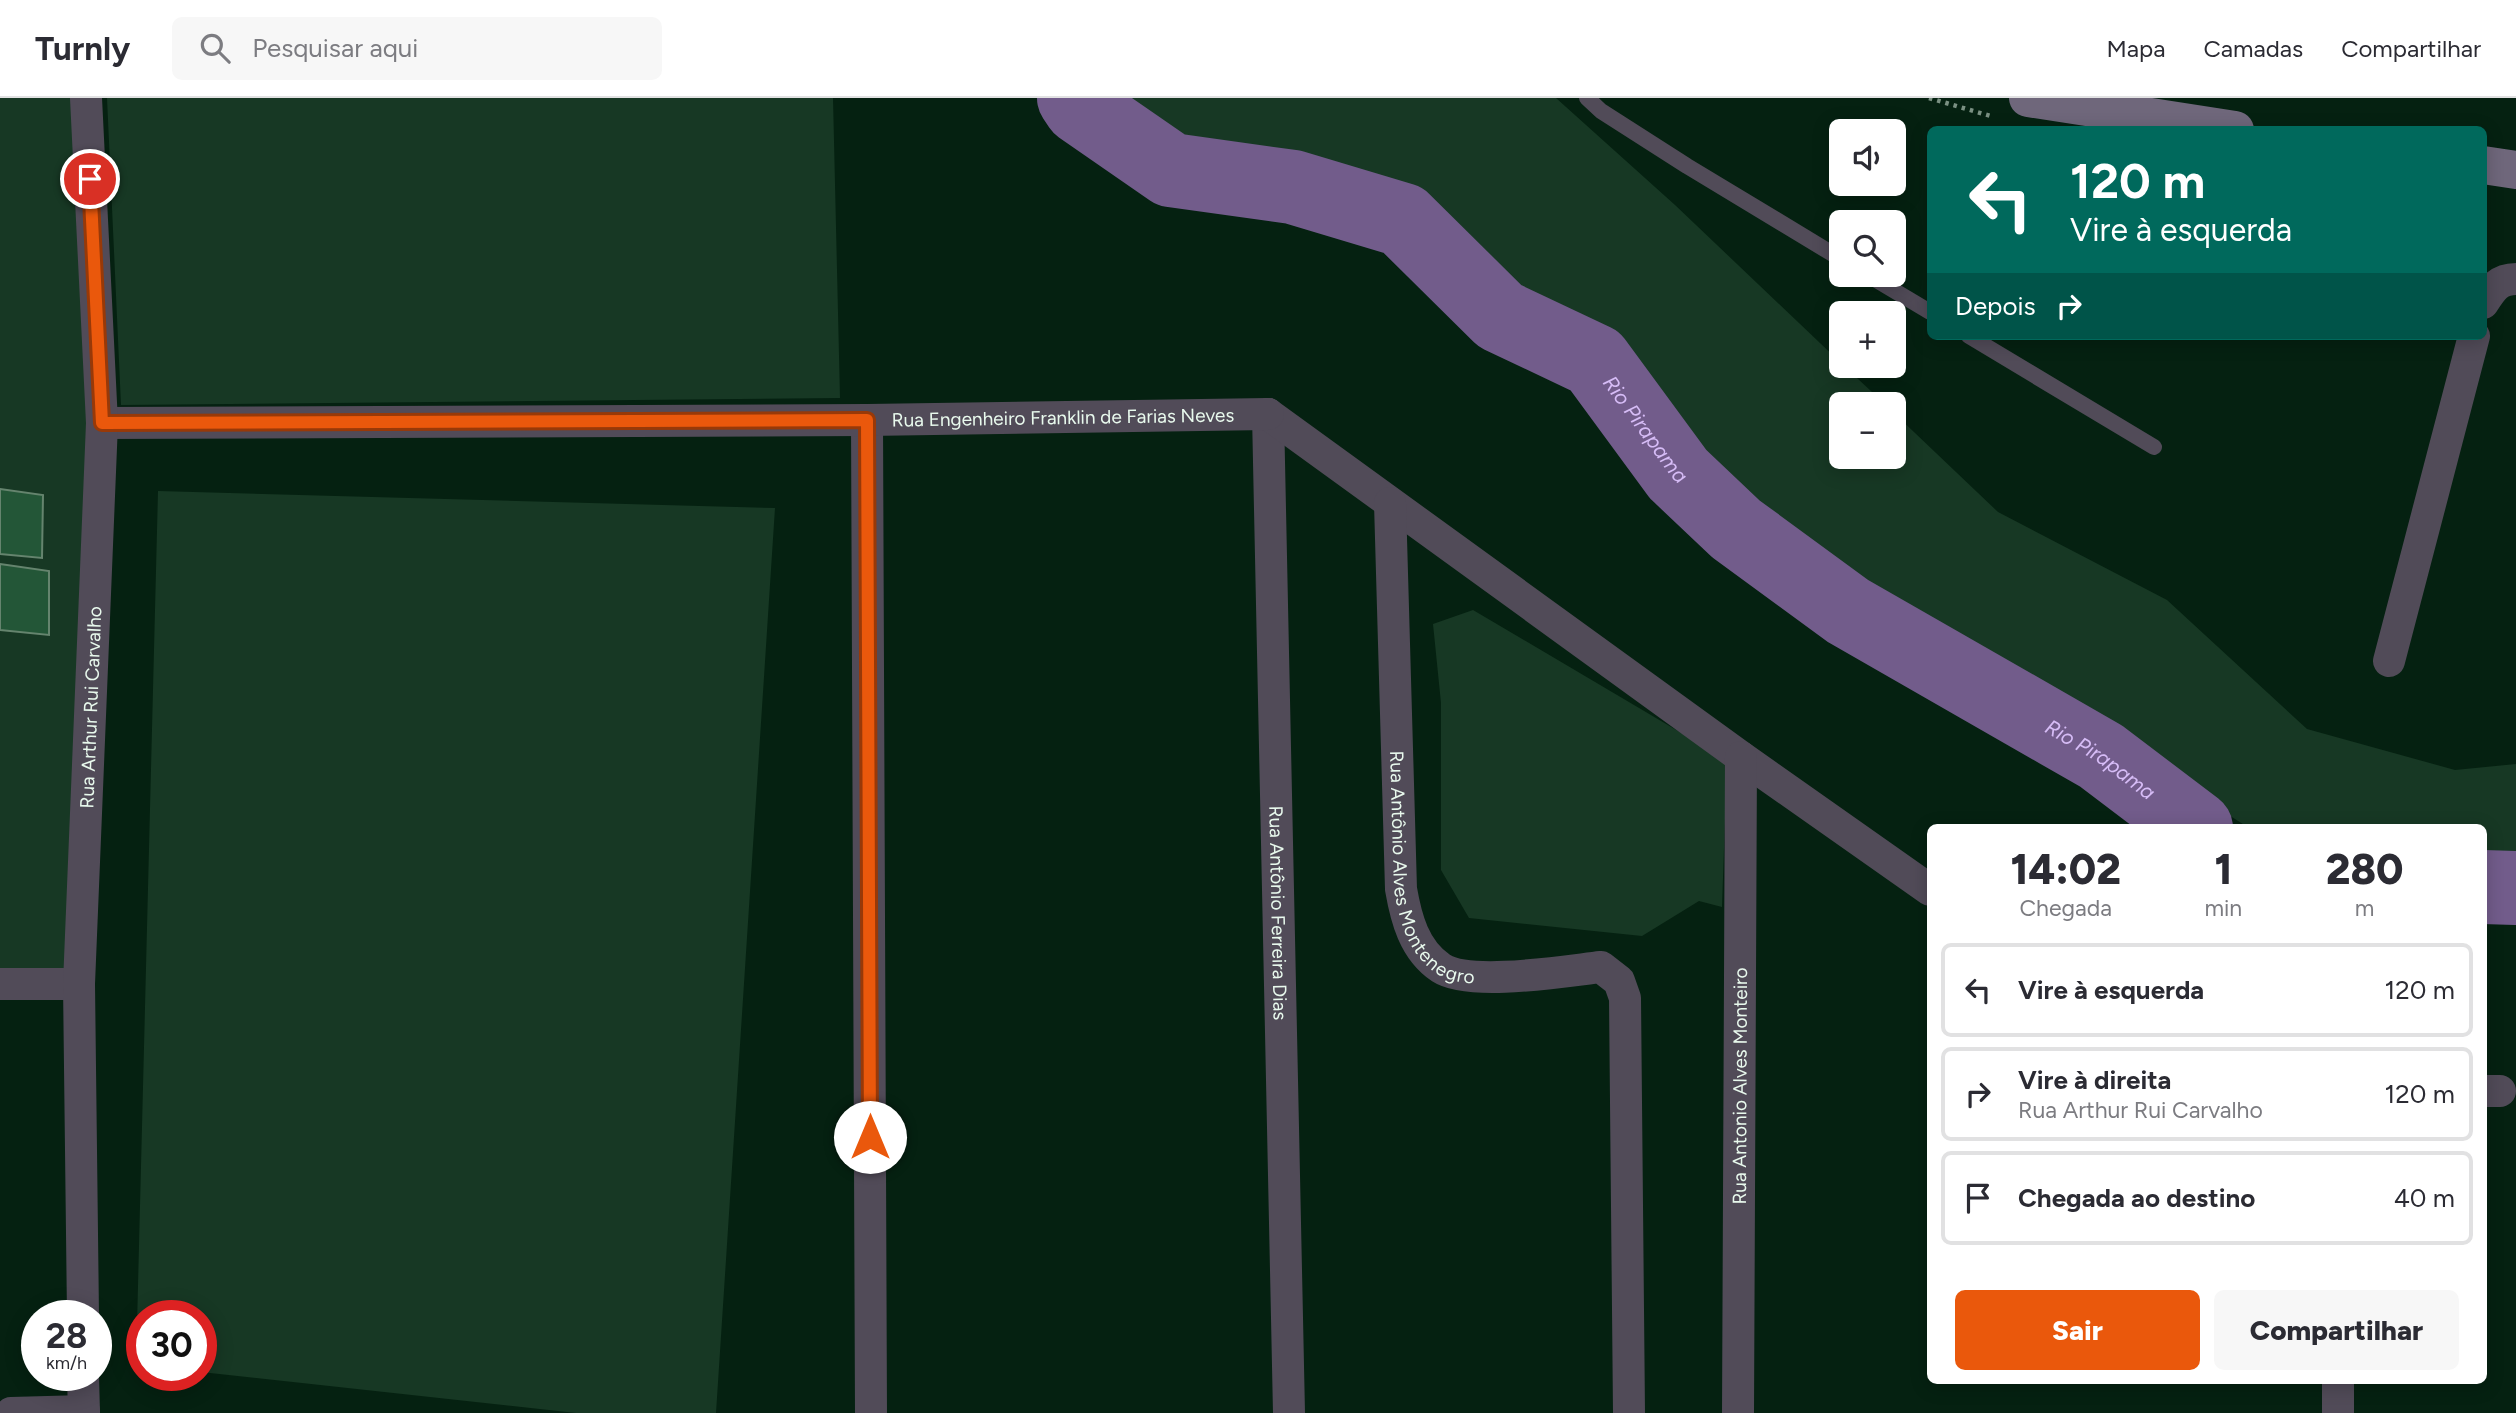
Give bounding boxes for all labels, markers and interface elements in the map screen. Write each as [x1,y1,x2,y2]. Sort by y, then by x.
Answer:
search box [172,17,662,80]
text: Turnly [35,29,130,68]
icon: search [196,29,234,67]
text: Pesquisar aqui [252,32,418,64]
text: Mapa [2106,34,2165,63]
text: Camadas [2203,34,2303,63]
text: Compartilhar [2341,34,2481,63]
map controls [1829,119,1906,469]
button: sound [1829,119,1906,196]
pin [60,149,120,209]
text: 120 m [2070,151,2205,210]
icon: left [1955,154,2046,245]
icon: arrive [71,160,109,198]
button: search [1829,210,1906,287]
text: Vire à esquerda [2070,211,2292,249]
icon: right [2050,287,2088,325]
text: Depois [1955,290,2036,322]
button: + [1829,301,1906,378]
water label: Rio Pirapama [1598,371,1693,488]
button: − [1829,392,1906,469]
street label: Rua Engenheiro Franklin de Farias Neves [892,404,1235,432]
street label: Rua Arthur Rui Carvalho [75,606,106,809]
water label: Rio Pirapama [2041,714,2161,805]
street label: Rua Antônio Alves Montenegro [1385,750,1476,989]
street label: Rua Antônio Ferreira Dias [1264,805,1292,1021]
text: 14:02 [2011,844,2121,895]
text: 1 [2214,844,2232,895]
text: 280 [2326,844,2403,895]
text: Chegada [2020,894,2112,922]
text: min [2204,894,2242,922]
text: m [2355,894,2374,922]
street label: Rua Antonio Alves Monteiro [1728,967,1752,1205]
icon: left [1959,971,1997,1009]
text: Vire à esquerda [2018,974,2204,1006]
text: 120 m [2385,974,2455,1006]
text: Vire à direita [2018,1064,2171,1096]
icon: right [1959,1075,1997,1113]
text: 120 m [2385,1078,2455,1110]
text: Rua Arthur Rui Carvalho [2018,1096,2263,1124]
position arrow [833,1100,907,1174]
icon: arrive [1959,1179,1997,1217]
text: Chegada ao destino [2018,1182,2255,1214]
text: 40 m [2394,1182,2455,1214]
button: Sair [1955,1290,2200,1370]
button: Compartilhar [2214,1290,2459,1370]
speed limit sign: 30 [126,1300,217,1391]
text: 28 [46,1315,87,1357]
text: km/h [46,1352,87,1374]

